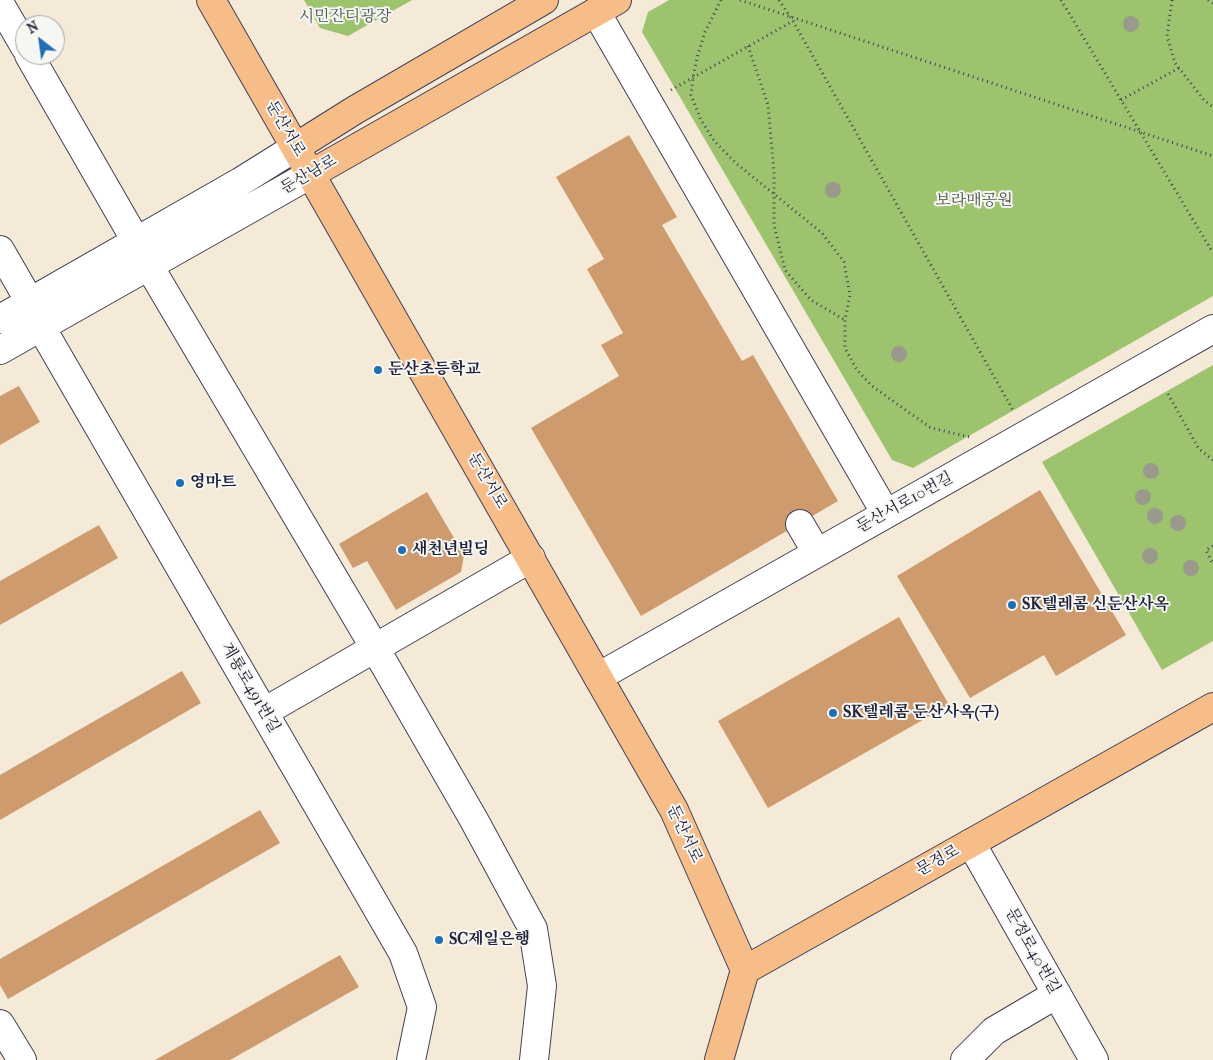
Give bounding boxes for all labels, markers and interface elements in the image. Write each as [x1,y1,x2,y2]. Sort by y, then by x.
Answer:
park label: 시민잔디광장 [299,7,391,27]
north arrow [15,15,65,65]
text: N [24,17,42,37]
street label: 둔산서로 [261,97,309,161]
street label: 둔산남로 [277,151,341,199]
park label: 보라매공원 [935,191,1013,211]
place label: 둔산초등학교 [388,360,481,380]
marker: 둔산초등학교 [372,364,384,376]
street label: 둔산서로 [463,449,511,513]
street label: 둔산서로10번길 [853,469,957,537]
place label: 영마트 [190,473,236,493]
marker: 영마트 [174,477,186,489]
place label: 새천년빌딩 [412,540,489,560]
marker: 새천년빌딩 [396,544,408,556]
place label: SK텔레콤 신둔산사옥 [1022,595,1169,615]
marker: SK텔레콤 신둔산사옥 [1006,599,1018,611]
street label: 계룡로491번길 [216,640,284,736]
place label: SK텔레콤 둔산사옥(구) [843,703,999,723]
marker: SK텔레콤 둔산사옥(구) [827,707,839,719]
street label: 둔산서로 [662,802,706,866]
street label: 문정로 [913,841,963,881]
street label: 문정로40번길 [1000,905,1064,997]
place label: SC제일은행 [449,930,530,950]
marker: SC제일은행 [433,934,445,946]

